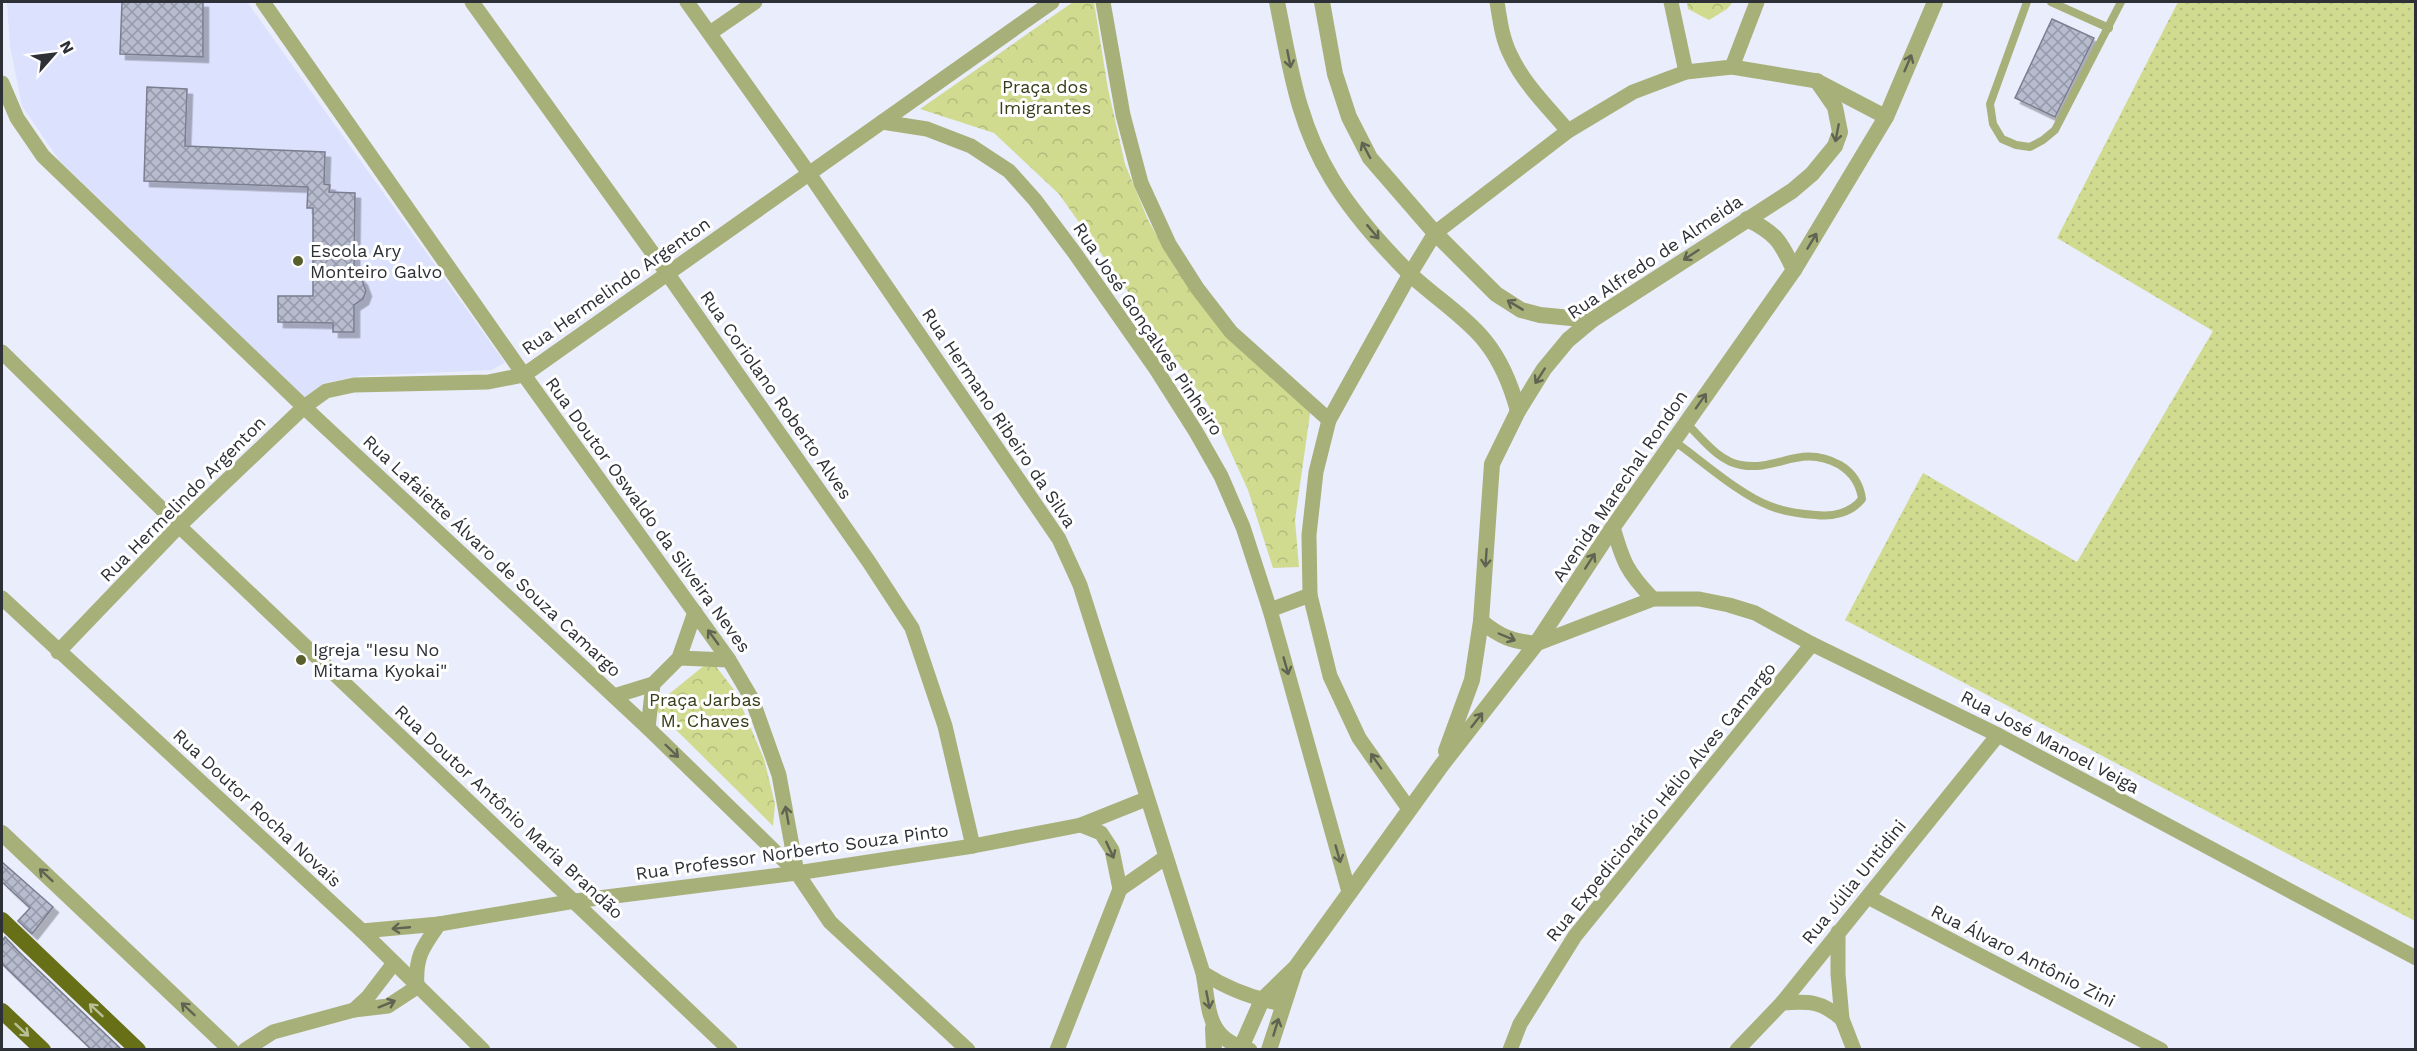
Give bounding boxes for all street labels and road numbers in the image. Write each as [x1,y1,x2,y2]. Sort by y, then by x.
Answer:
street label: Rua Alfredo de Almeida [1563,190,1746,323]
street label: Rua Hermelindo Argenton [517,212,714,359]
street label: Rua José Gonçalves Pinheiro [1069,218,1228,439]
street label: Rua Coriolano Roberto Alves [696,286,857,503]
street label: Rua Hermano Ribeiro da Silva [918,304,1081,531]
street label: Rua Doutor Oswaldo da Silveira Neves [542,373,755,656]
street label: Avenida Marechal Rondon [1548,386,1692,585]
street label: Rua Hermelindo Argenton [96,412,270,586]
street label: Rua Lafaiette Álvaro de Souza Camargo [359,430,626,681]
street label: Rua Expedicionário Hélio Alves Camargo [1541,658,1780,946]
street label: Rua José Manoel Veiga [1957,686,2143,798]
street label: Rua Doutor Antônio Maria Brandão [391,700,628,923]
street label: Rua Doutor Rocha Novais [169,724,346,891]
street label: Rua Júlia Untidini [1797,815,1910,948]
street label: Rua Professor Norberto Souza Pinto [634,819,950,884]
street label: Rua Álvaro Antônio Zini [1928,900,2119,1011]

